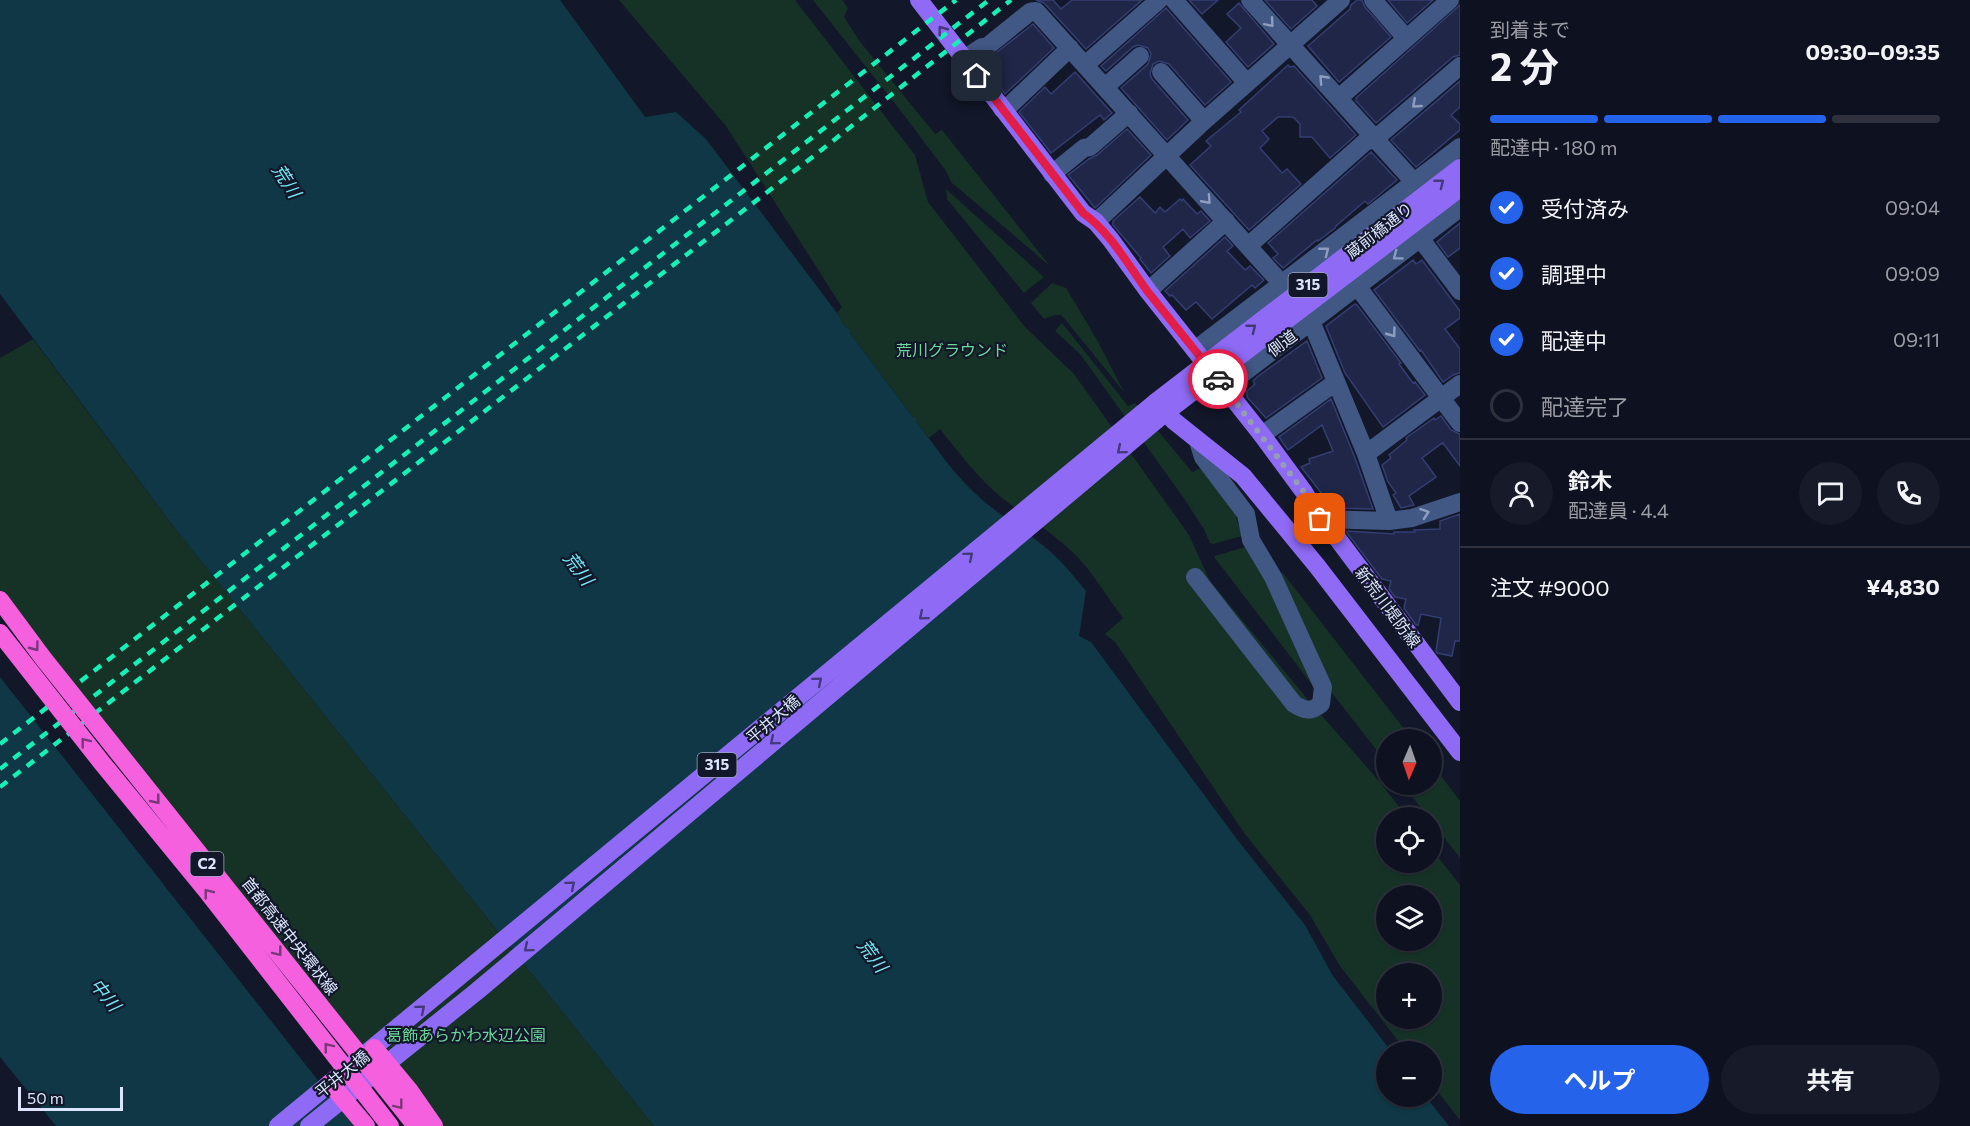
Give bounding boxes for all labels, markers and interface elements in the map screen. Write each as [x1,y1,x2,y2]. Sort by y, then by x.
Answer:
one-way arrow [1263,16,1274,26]
text: 到着まで [1490,17,1570,41]
one-way arrow [938,25,949,36]
text: 09:30–09:35 [1805,38,1940,65]
text: 2 分 [1490,41,1559,89]
pin [951,50,1002,101]
icon: home [960,59,993,92]
one-way arrow [1319,76,1330,87]
one-way arrow [1412,97,1423,108]
text: 配達中 · 180 m [1490,135,1617,159]
water label: 荒川 [268,159,307,203]
one-way arrow [1433,180,1444,191]
icon: check [1490,191,1523,224]
one-way arrow [1200,193,1211,204]
text: 受付済み [1541,195,1629,222]
text: 09:04 [1885,195,1940,219]
street label: 蔵前橋通り [1341,197,1416,262]
one-way arrow [1318,247,1329,258]
one-way arrow [1392,249,1403,260]
icon: check [1490,257,1523,290]
text: 調理中 [1541,261,1607,288]
text: 09:09 [1885,261,1940,285]
road number: 315 [1288,273,1328,297]
icon: check [1490,323,1523,356]
one-way arrow [1245,324,1256,335]
street label: 側道 [1263,325,1300,360]
one-way arrow [1385,326,1396,337]
text: 配達中 [1541,327,1607,354]
text: 09:11 [1893,327,1940,351]
park label: 荒川グラウンド [896,340,1008,359]
courier [1188,349,1248,409]
icon: car [1202,363,1235,396]
text: 配達完了 [1541,393,1629,420]
one-way arrow [1117,442,1128,453]
button: person [1490,462,1553,525]
button: chat [1799,462,1862,525]
button: phone [1877,462,1940,525]
text: 鈴木 [1568,467,1612,494]
pin [1294,493,1345,544]
text: 配達員 · 4.4 [1568,498,1669,522]
icon: bag [1303,502,1336,535]
one-way arrow [1419,508,1430,521]
water label: 荒川 [559,547,600,591]
one-way arrow [962,553,973,564]
street label: 新荒川堤防線 [1352,563,1425,651]
text: ¥4,830 [1866,573,1940,600]
text: 注文 #9000 [1490,574,1610,601]
one-way arrow [919,608,930,619]
one-way arrow [28,640,39,651]
one-way arrow [812,677,823,688]
street label: 平井大橋 [742,691,803,746]
north arrow [1376,729,1442,795]
map controls [1376,729,1442,1107]
one-way arrow [770,734,781,745]
one-way arrow [82,738,93,749]
road number: 315 [698,753,736,777]
one-way arrow [149,793,160,804]
button: locate [1376,807,1442,873]
road number: C2 [190,852,224,876]
street label: 首都高速中央環状線 [239,873,342,998]
one-way arrow [564,882,575,893]
button: layers [1376,885,1442,951]
one-way arrow [205,889,216,900]
water label: 荒川 [853,934,894,978]
one-way arrow [524,941,535,952]
one-way arrow [270,945,281,956]
button: + [1376,963,1442,1029]
water label: 中川 [86,973,127,1017]
one-way arrow [414,1006,425,1017]
park label: 葛飾あらかわ水辺公園 [386,1025,546,1044]
button: − [1376,1041,1442,1107]
one-way arrow [324,1043,335,1054]
button: ヘルプ [1490,1045,1709,1114]
button: 共有 [1721,1045,1940,1114]
street label: 平井大橋 [311,1046,373,1101]
scale bar [18,1084,123,1112]
text: 50 m [27,1088,64,1107]
one-way arrow [392,1098,403,1109]

